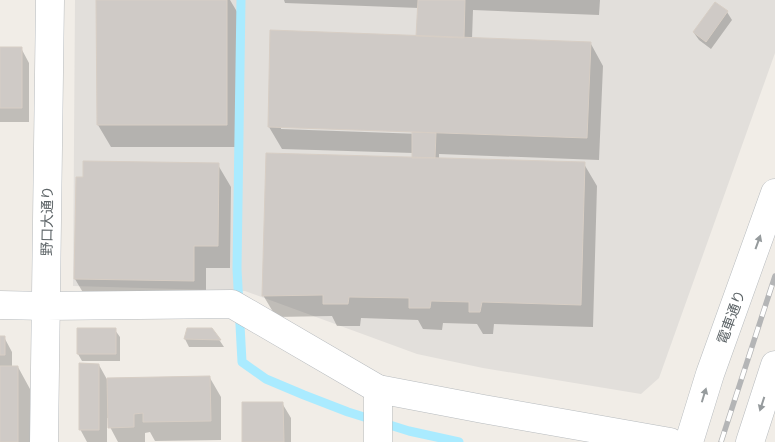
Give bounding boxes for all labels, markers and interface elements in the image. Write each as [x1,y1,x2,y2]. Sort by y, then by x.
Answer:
street label: 野口大通り [37,186,56,256]
one-way arrow [754,234,762,249]
street label: 電車通り [713,288,748,346]
one-way arrow [700,388,708,403]
one-way arrow [758,396,766,411]

